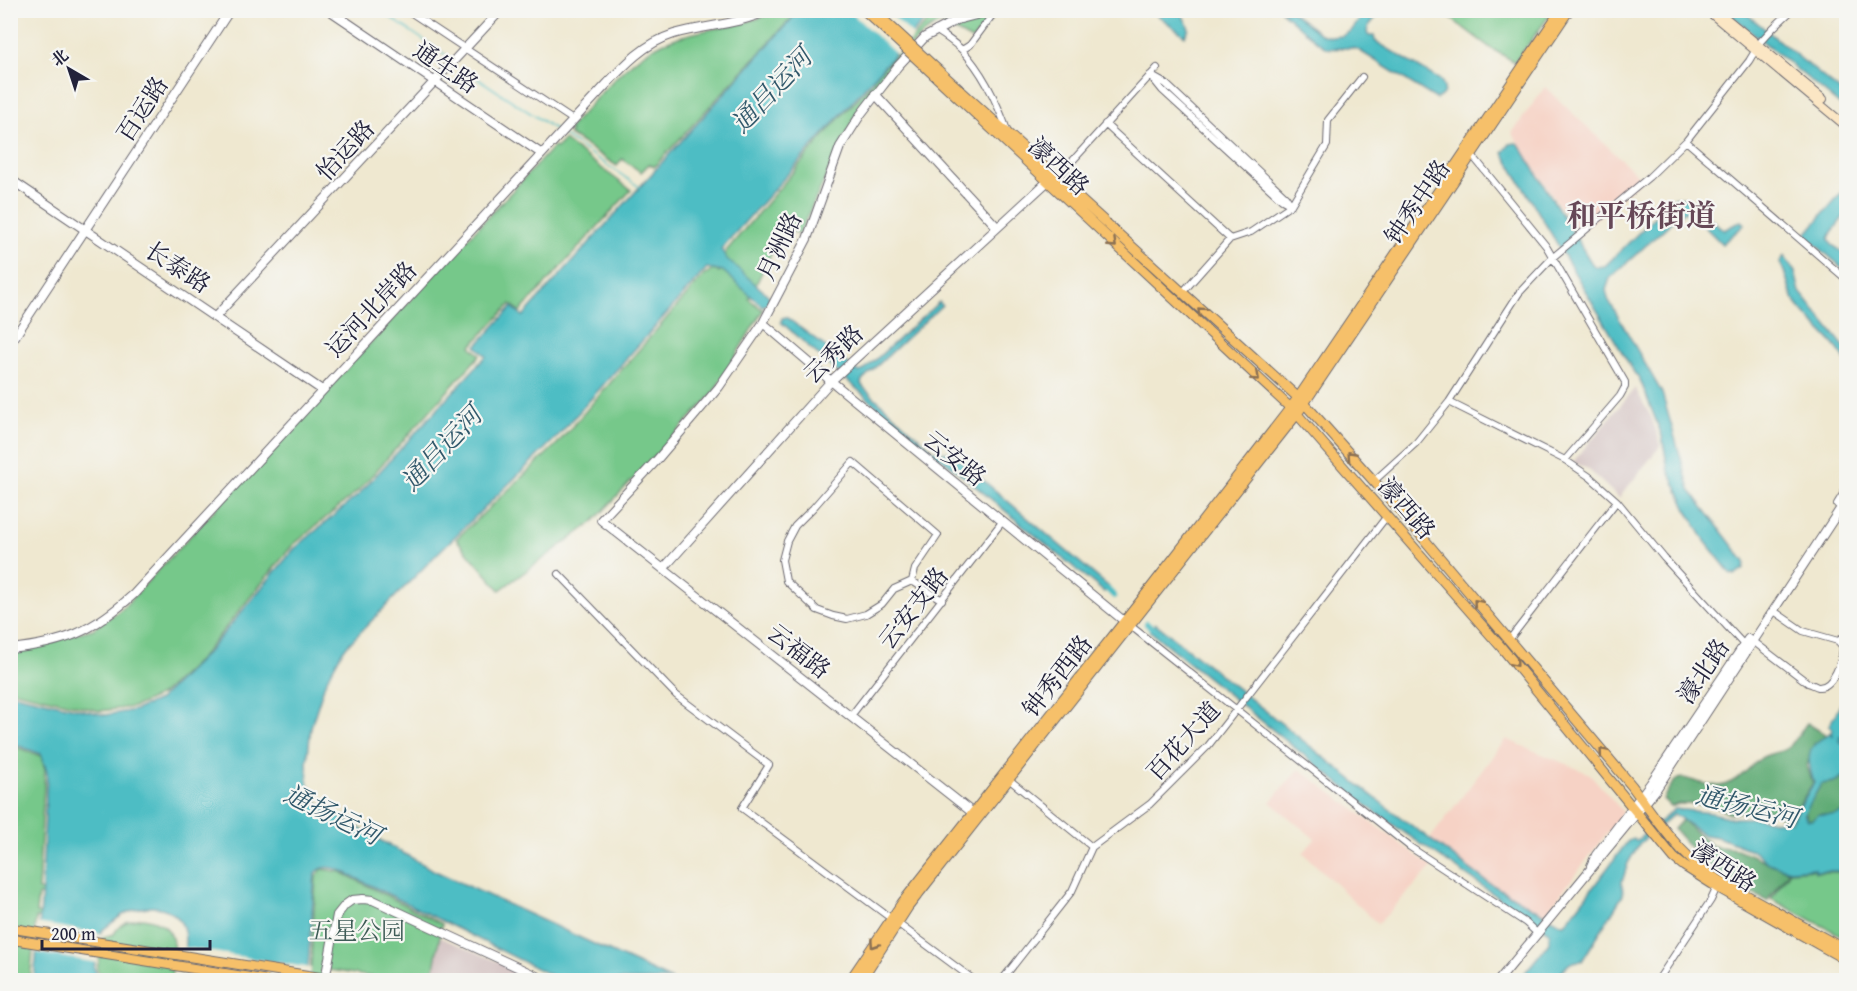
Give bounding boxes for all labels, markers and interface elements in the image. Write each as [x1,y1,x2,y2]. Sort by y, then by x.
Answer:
street label: 通生路 [406,32,486,102]
water label: 通吕运河 [721,36,823,141]
north arrow [39,39,99,99]
text: 北 [46,43,73,72]
street label: 百运路 [108,69,176,149]
street label: 怡运路 [308,112,382,188]
street label: 濠西路 [1021,129,1097,203]
street label: 钟秀中路 [1376,152,1458,252]
district label: 和平桥街道 [1566,193,1716,237]
street label: 月洲路 [748,206,810,286]
street label: 长泰路 [138,233,218,301]
one-way arrow [1106,236,1117,247]
street label: 运河北岸路 [317,253,425,365]
one-way arrow [1197,307,1208,318]
street label: 云秀路 [795,316,871,392]
one-way arrow [1249,370,1260,381]
water label: 通吕运河 [391,394,493,499]
street label: 云安路 [916,422,994,494]
one-way arrow [1347,451,1358,462]
street label: 濠西路 [1370,469,1444,547]
street label: 云安支路 [870,559,956,657]
one-way arrow [1473,599,1484,610]
street label: 云福路 [760,615,838,687]
street label: 钟秀西路 [1014,627,1100,725]
street label: 濠北路 [1668,631,1738,711]
one-way arrow [1508,656,1519,667]
street label: 百花大道 [1138,694,1228,788]
one-way arrow [1600,748,1611,759]
water label: 通扬运河 [278,774,392,856]
water label: 通扬运河 [1692,774,1806,838]
street label: 濠西路 [1684,832,1764,900]
scale bar [42,913,210,951]
park label: 五星公园 [309,913,405,948]
text: 200 m [51,920,96,947]
one-way arrow [870,937,881,948]

